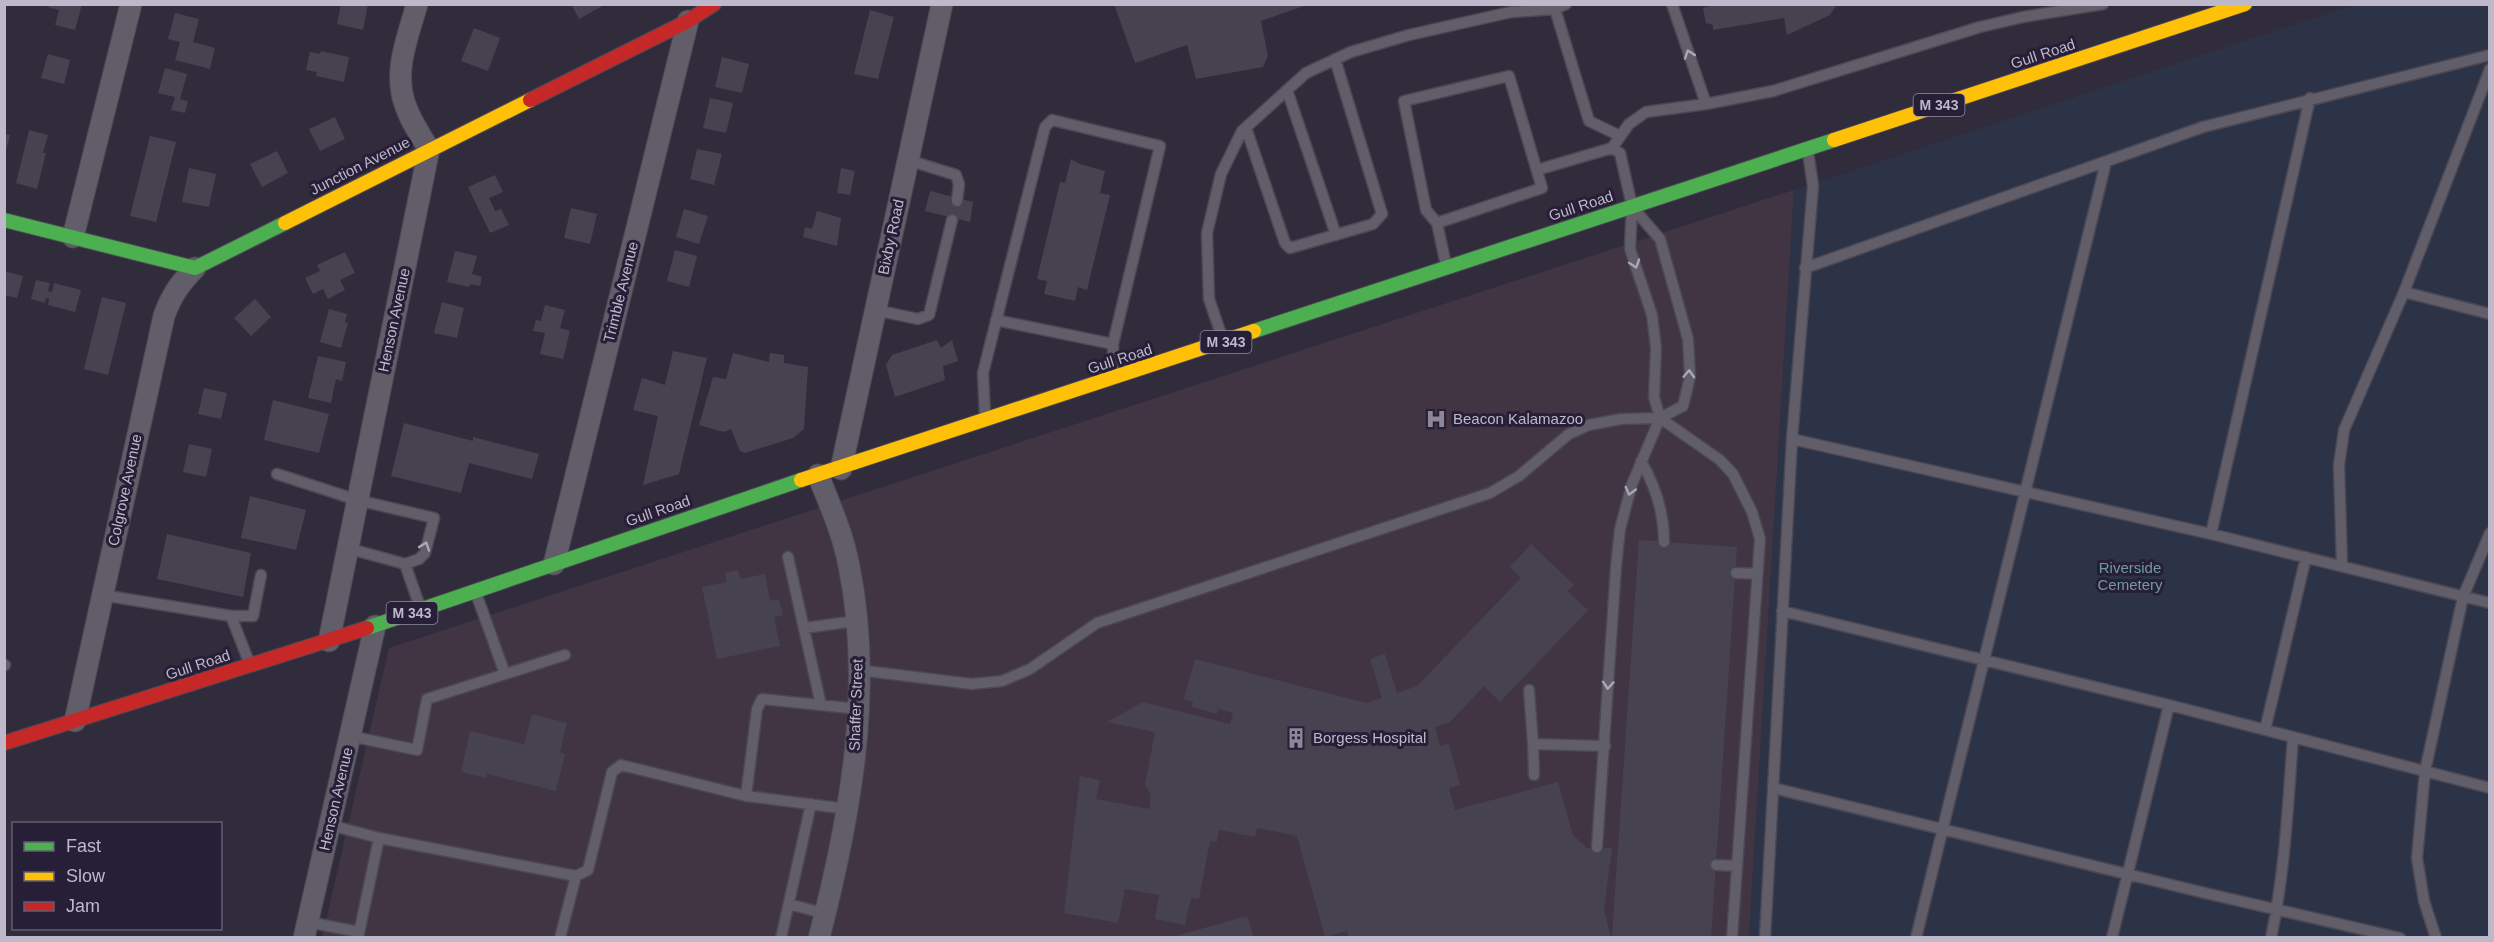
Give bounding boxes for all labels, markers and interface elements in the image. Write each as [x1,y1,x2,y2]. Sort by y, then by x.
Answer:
street label: Gull Road [2008,35,2077,72]
one-way arrow [1684,49,1697,60]
road number: M 343 [1914,94,1964,116]
street label: Junction Avenue [307,133,413,198]
street label: Gull Road [1546,187,1615,224]
street label: Bixby Road [874,198,907,276]
street label: Trimble Avenue [600,240,641,344]
one-way arrow [1628,258,1640,269]
street label: Henson Avenue [374,266,413,373]
road number: M 343 [1200,331,1252,353]
street label: Gull Road [1085,340,1154,377]
one-way arrow [1682,369,1695,378]
hospital icon: Beacon Kalamazoo [1424,407,1448,431]
place label: Beacon Kalamazoo [1453,410,1583,427]
street label: Colgrove Avenue [104,432,145,547]
one-way arrow [1625,486,1637,496]
street label: Gull Road [624,492,692,529]
one-way arrow [418,542,431,552]
park label: Riverside Cemetery [2097,559,2163,593]
road number: M 343 [386,602,438,624]
street label: Gull Road [163,646,232,683]
street label: Shaffer Street [845,658,866,751]
one-way arrow [1602,680,1615,689]
building icon: Borgess Hospital [1284,726,1308,750]
place label: Borgess Hospital [1313,729,1426,746]
street label: Henson Avenue [315,746,356,852]
legend [12,822,222,930]
text: Fast [66,836,101,856]
text: Slow [66,866,106,886]
text: Jam [66,896,100,916]

